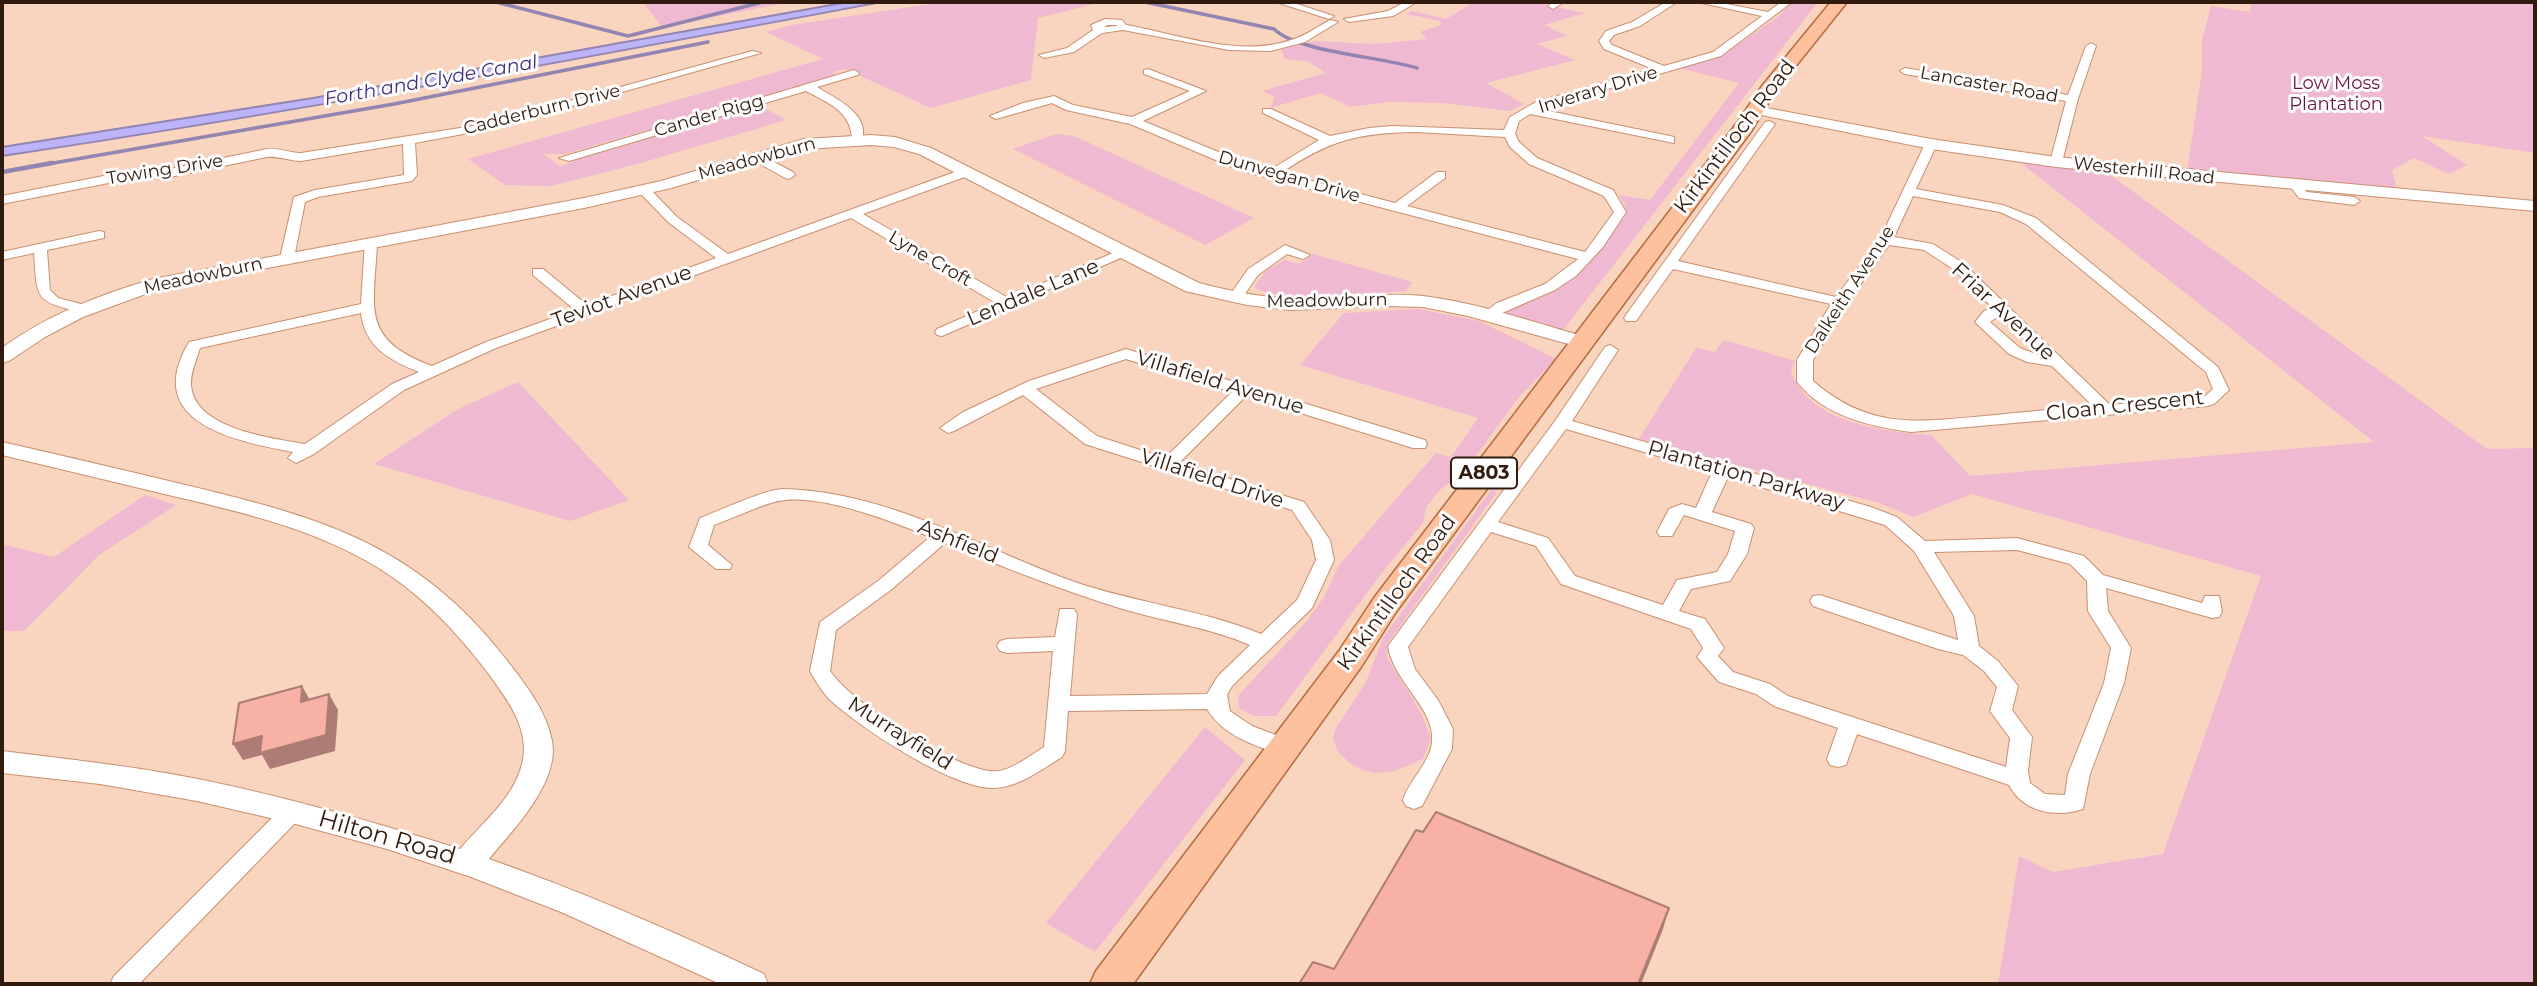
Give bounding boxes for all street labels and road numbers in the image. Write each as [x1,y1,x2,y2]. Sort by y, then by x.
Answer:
street label: Kirkintilloch Road [1669,55,1801,219]
street label: Inverary Drive [1536,62,1660,118]
street label: Lancaster Road [1918,62,2060,108]
street label: Cadderburn Drive [461,80,623,140]
street label: Cander Rigg [652,90,766,142]
street label: Meadowburn [696,133,818,185]
street label: Dunvegan Drive [1216,146,1362,208]
street label: Towing Drive [105,150,225,190]
street label: Westerhill Road [2072,153,2216,189]
street label: Dalkeith Avenue [1801,222,1899,358]
street label: Lyne Croft [885,227,975,291]
street label: Meadowburn [142,253,264,299]
street label: Lendale Lane [963,254,1103,332]
street label: Friar Avenue [1946,258,2060,366]
street label: Teviot Avenue [549,260,695,334]
street label: Meadowburn [1266,289,1388,313]
street label: Villafield Avenue [1133,346,1307,420]
street label: Cloan Crescent [2045,385,2205,427]
street label: Plantation Parkway [1645,436,1847,516]
street label: Villafield Drive [1137,444,1287,514]
road number: A803 [1451,458,1517,488]
street label: Kirkintilloch Road [1332,510,1462,676]
street label: Ashfield [914,514,1002,570]
street label: Murrayfield [843,692,957,776]
street label: Hilton Road [315,805,459,871]

